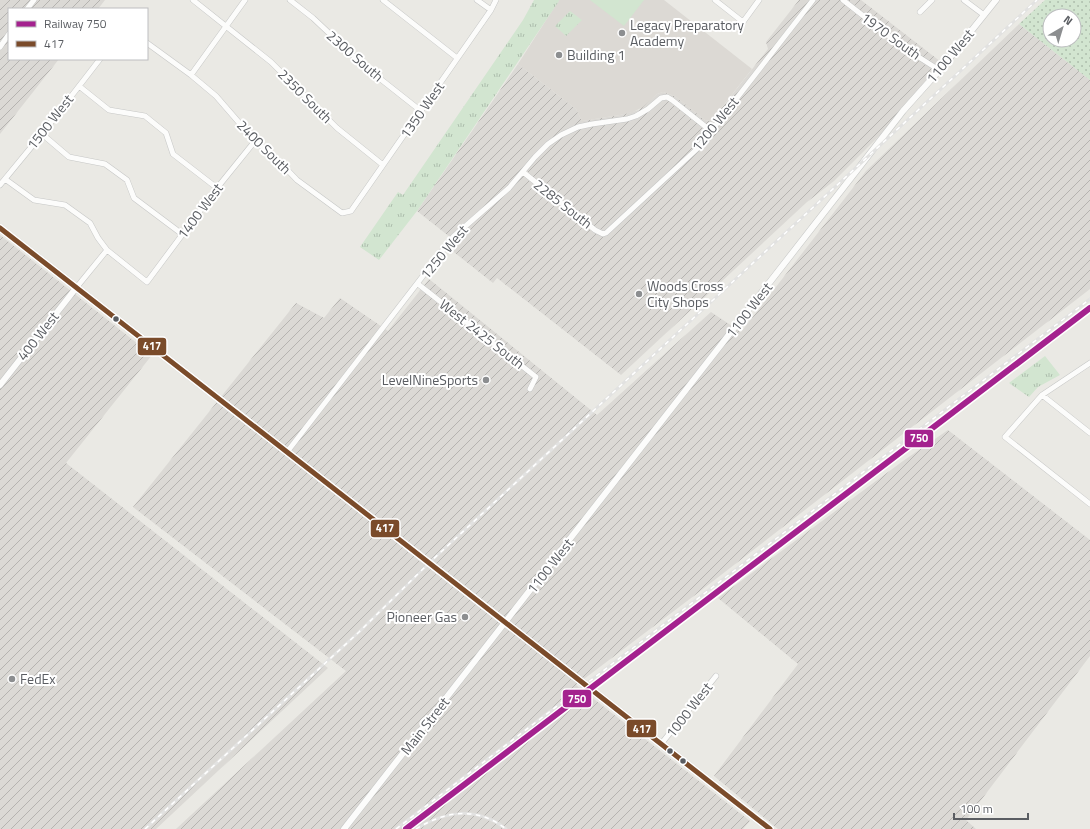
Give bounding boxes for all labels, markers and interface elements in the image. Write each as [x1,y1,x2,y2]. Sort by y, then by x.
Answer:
street label: 1970 South [857,7,925,64]
legend [8,8,148,60]
north arrow [1042,8,1082,48]
text: N [1060,11,1076,29]
text: Railway 750 [44,14,107,33]
place label: Legacy Preparatory Academy [630,14,744,51]
street label: 1100 West [921,24,979,87]
street label: 2300 South [322,25,388,86]
marker: Legacy Preparatory Academy [617,28,627,38]
text: 417 [44,34,64,53]
place label: Building 1 [567,44,625,65]
marker: Building 1 [554,50,564,60]
street label: 2350 South [273,64,337,128]
street label: 1350 West [394,77,449,142]
street label: 1500 West [21,90,78,154]
street label: 1200 West [686,92,743,156]
street label: 2400 South [232,115,296,179]
street label: 2285 South [530,174,597,233]
street label: 1400 West [172,178,228,243]
street label: 1250 West [415,220,473,283]
place label: Woods Cross City Shops [647,275,724,312]
street label: 1100 West [720,278,777,342]
marker: Woods Cross City Shops [634,289,644,299]
street label: West 2425 South [435,294,529,374]
street label: 400 West [12,307,64,365]
unlabelled marker [111,314,121,324]
line badge: 417 [137,337,167,356]
text: 417 [143,338,161,354]
place label: LevelNineSports [382,369,478,390]
marker: LevelNineSports [481,375,491,385]
line badge: 750 [904,429,934,448]
text: 750 [910,430,928,446]
line badge: 417 [370,519,400,538]
text: 417 [376,520,394,536]
street label: 1100 West [521,534,578,598]
place label: Pioneer Gas [387,606,457,627]
marker: Pioneer Gas [460,612,470,622]
place label: FedEx [20,668,56,689]
marker: FedEx [7,674,17,684]
street label: 1000 West [660,678,717,742]
line badge: 750 [562,689,592,708]
text: 750 [568,691,586,707]
street label: Main Street [395,692,454,759]
line badge: 417 [626,719,657,738]
text: 417 [633,721,651,737]
unlabelled marker [665,746,675,756]
unlabelled marker [678,756,688,766]
scale bar [954,795,1028,821]
text: 100 m [960,799,993,818]

